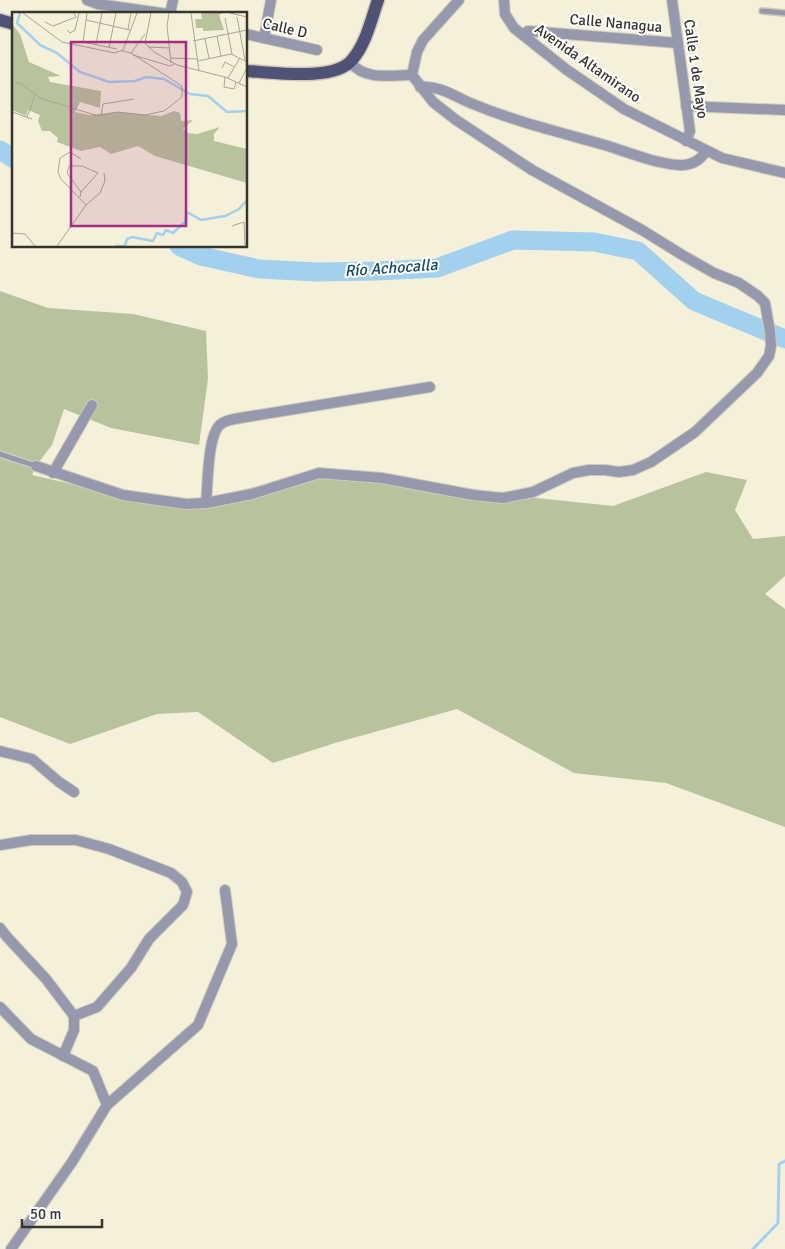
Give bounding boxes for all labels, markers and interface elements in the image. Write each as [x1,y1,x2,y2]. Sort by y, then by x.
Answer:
street label: Calle Nanagua [569,10,663,36]
inset map [12,12,248,248]
street label: Calle D [261,14,309,42]
street label: Calle 1 de Mayo [680,18,712,120]
street label: Avenida Altamirano [532,20,645,106]
water label: Río Achocalla [344,255,439,281]
scale bar [22,1196,102,1228]
text: 50 m [30,1205,61,1223]

